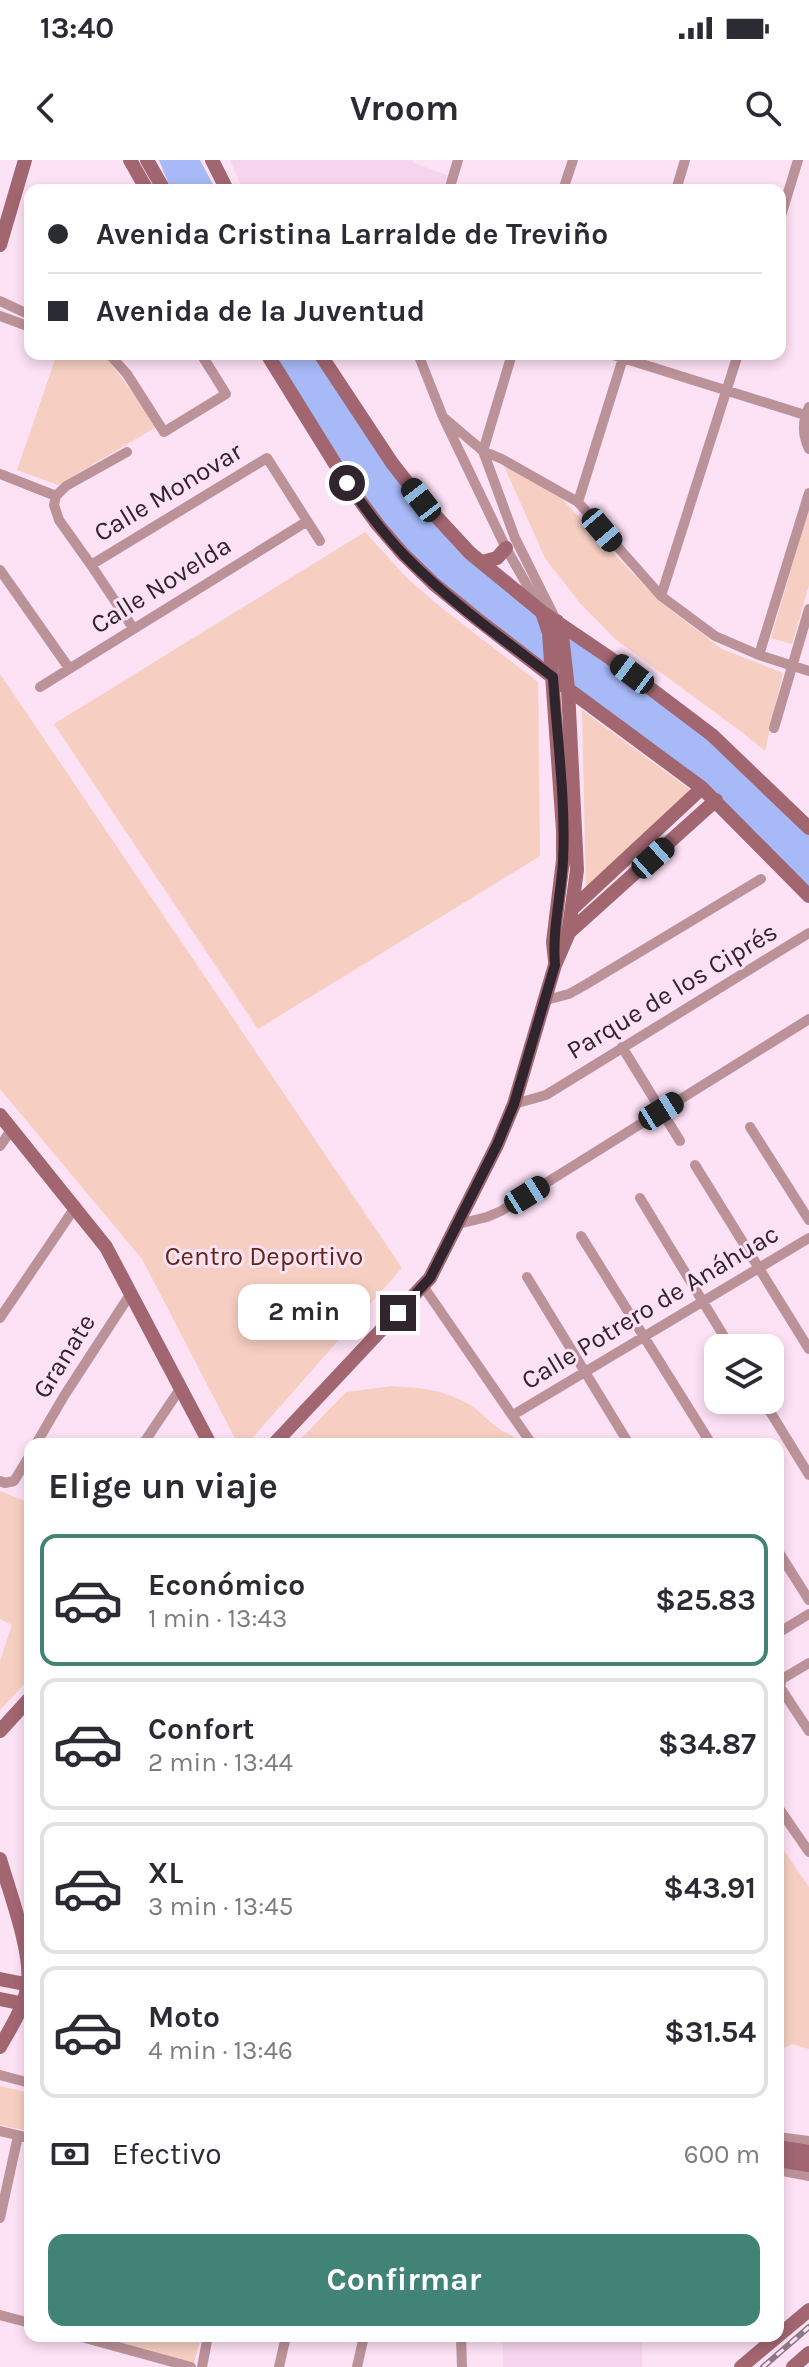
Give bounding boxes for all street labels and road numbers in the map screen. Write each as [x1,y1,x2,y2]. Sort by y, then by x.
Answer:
street label: Calle Monovar [88,435,248,548]
street label: Calle Novelda [85,530,237,640]
street label: Parque de los Ciprés [561,916,783,1066]
street label: Calle Potrero de Anáhuac [516,1218,784,1396]
street label: Granate [26,1308,102,1404]

